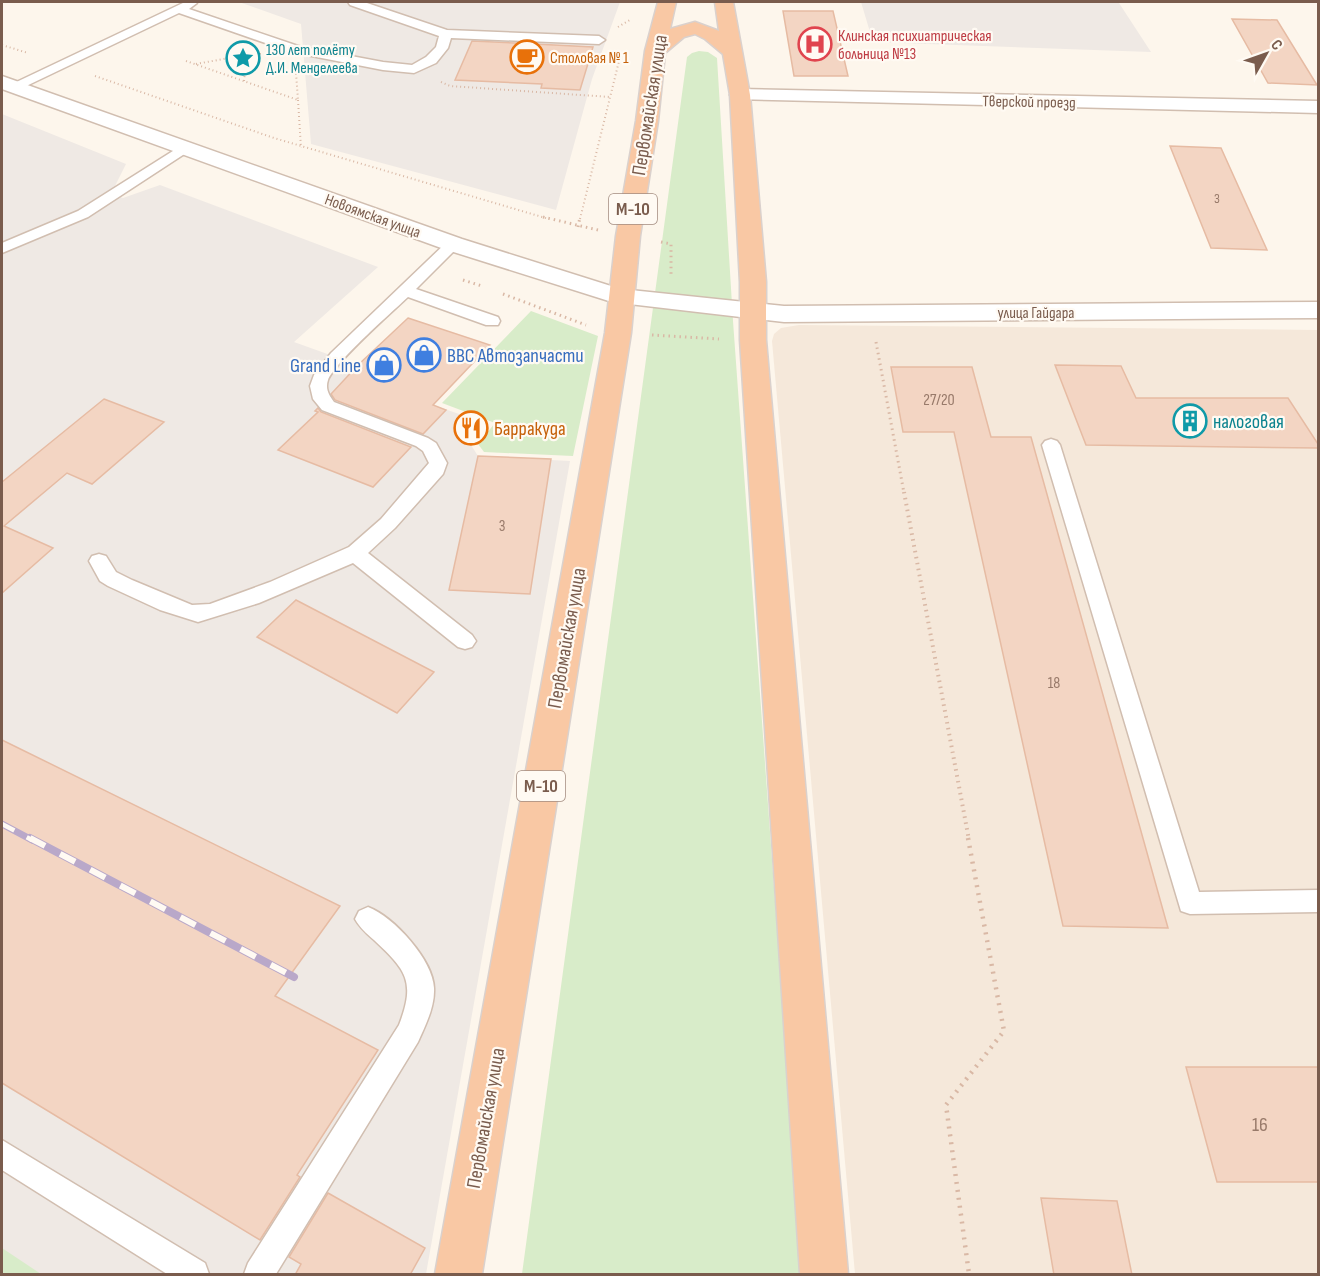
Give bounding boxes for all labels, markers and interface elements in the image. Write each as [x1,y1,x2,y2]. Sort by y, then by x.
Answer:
north arrow [1236,24,1296,84]
hospital icon: Клинская психиатрическая больница №13 [797,26,833,62]
place label: Клинская психиатрическая больница №13 [838,27,992,64]
street label: Первомайская улица [627,33,673,177]
text: С [1266,36,1286,55]
cafe icon: Столовая № 1 [509,39,545,75]
place icon: 130 лет полёту Д.И. Менделеева [225,40,261,76]
place label: 130 лет полёту Д.И. Менделеева [266,41,358,78]
place label: Столовая № 1 [550,49,629,68]
street label: Тверской проезд [982,92,1076,113]
street label: Новоямская улица [322,190,423,243]
house number: 3 [1214,190,1220,207]
road number: М-10 [609,194,657,224]
street label: улица Гайдара [998,304,1074,323]
shop icon: ВВС Автозапчасти [406,337,442,373]
place label: ВВС Автозапчасти [447,344,584,368]
shop icon: Grand Line [366,347,402,383]
place label: Grand Line [290,354,361,378]
house number: 27/20 [923,391,955,410]
building icon: налоговая [1172,403,1208,439]
restaurant icon: Барракуда [453,410,489,446]
place label: налоговая [1213,410,1284,434]
place label: Барракуда [494,417,566,441]
house number: 3 [499,517,505,536]
street label: Первомайская улица [543,566,591,710]
house number: 18 [1048,674,1060,693]
road number: М-10 [517,771,565,801]
street label: Первомайская улица [462,1046,510,1190]
house number: 16 [1252,1113,1268,1137]

